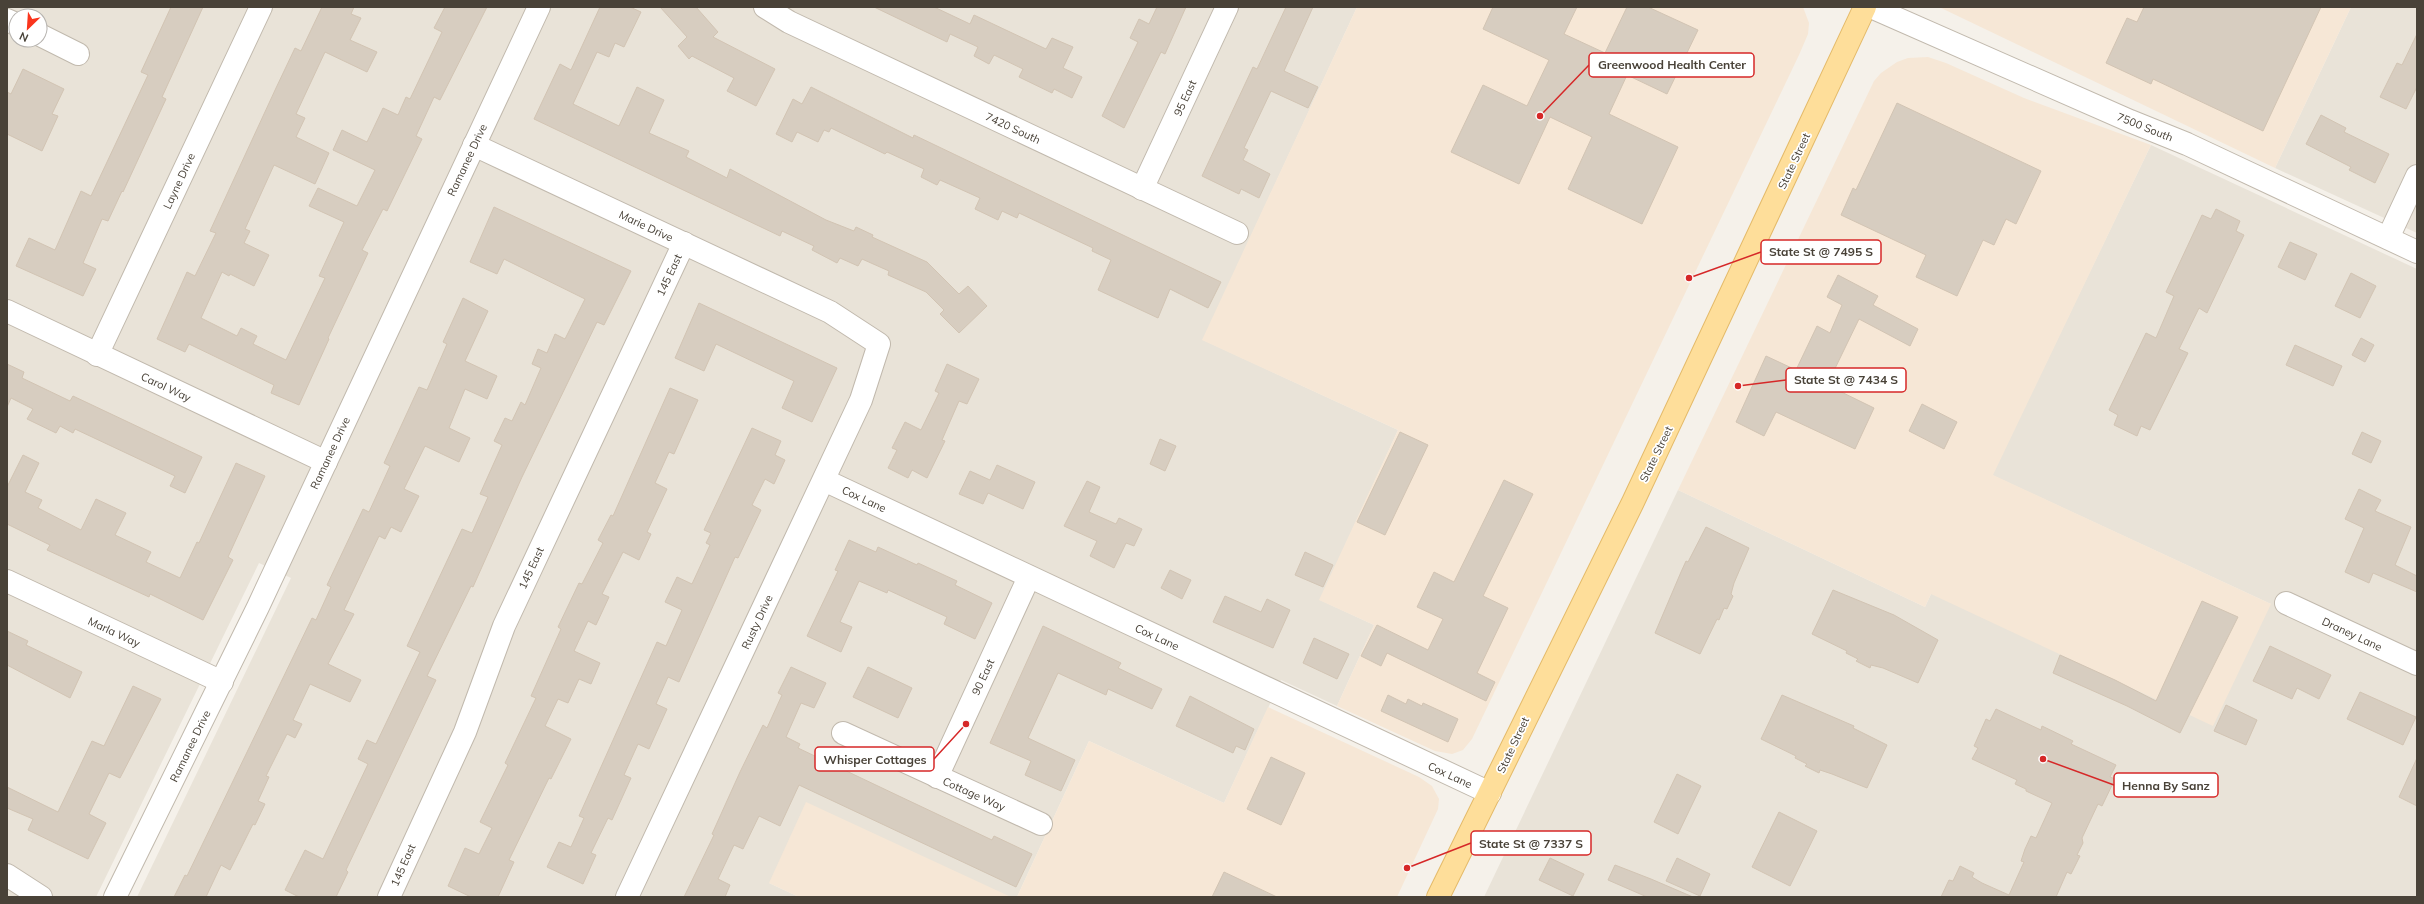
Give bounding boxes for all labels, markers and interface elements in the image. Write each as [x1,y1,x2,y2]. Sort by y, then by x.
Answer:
north arrow [8,8,48,48]
text: N [17,29,30,45]
callout: Greenwood Health Center [1589,53,1754,77]
text: Greenwood Health Center [1598,57,1746,72]
street label: 95 East [1171,78,1200,118]
street label: 7420 South [983,109,1043,147]
street label: 7500 South [2115,109,2175,145]
street label: Ramanee Drive [444,122,490,198]
street label: State Street [1775,131,1813,191]
street label: Layne Drive [160,151,198,211]
street label: Marie Drive [617,207,675,245]
callout: State St @ 7495 S [1761,240,1881,264]
text: State St @ 7495 S [1769,244,1873,259]
street label: 145 East [653,252,685,298]
callout: State St @ 7434 S [1786,368,1906,392]
street label: Carol Way [139,369,193,405]
text: State St @ 7434 S [1794,372,1898,387]
street label: Ramanee Drive [307,415,353,491]
street label: State Street [1636,424,1676,484]
street label: Cox Lane [840,483,888,515]
street label: 145 East [515,545,547,591]
street label: Rusty Drive [738,592,776,652]
street label: Marla Way [86,614,143,650]
street label: Draney Lane [2320,614,2384,654]
street label: Cox Lane [1133,621,1181,653]
street label: 90 East [969,657,998,697]
street label: Ramanee Drive [167,708,213,784]
street label: State Street [1494,715,1532,775]
callout: Whisper Cottages [815,747,934,771]
text: Whisper Cottages [824,752,926,767]
street label: Cox Lane [1426,759,1474,791]
callout: Henna By Sanz [2114,773,2218,797]
street label: Cottage Way [941,774,1008,814]
text: Henna By Sanz [2122,778,2210,793]
callout: State St @ 7337 S [1471,831,1591,855]
text: State St @ 7337 S [1479,836,1583,851]
street label: 145 East [387,842,419,888]

